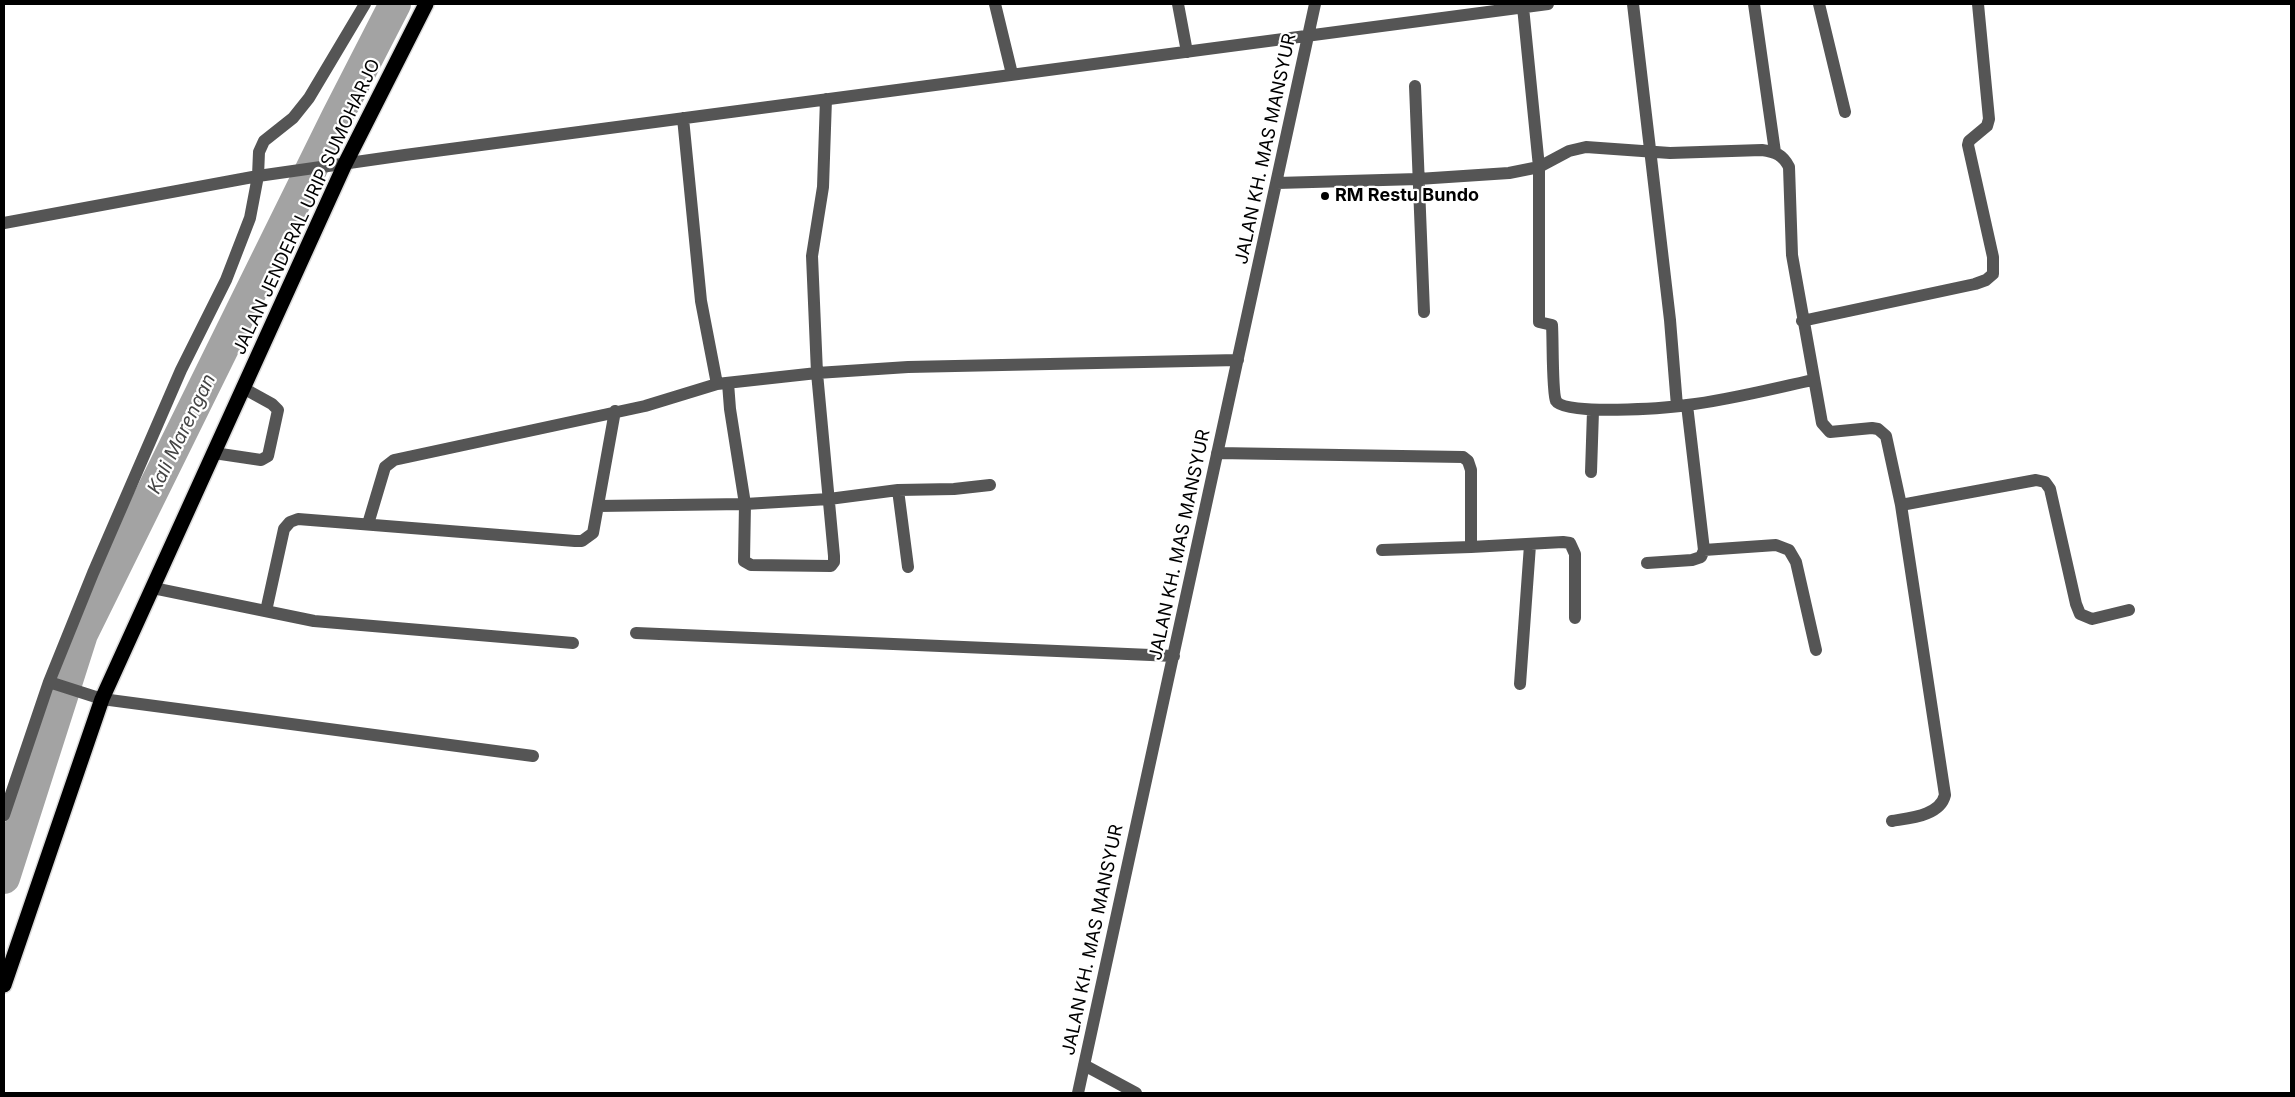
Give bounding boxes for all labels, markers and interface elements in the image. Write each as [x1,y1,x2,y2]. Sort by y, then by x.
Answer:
street label: JALAN KH. MAS MANSYUR [1231,32,1301,266]
street label: JALAN JENDERAL URIP SUMOHARJO [229,56,385,358]
place label: RM Restu Bundo [1335,185,1479,207]
marker: RM Restu Bundo [1319,190,1331,202]
water label: Kali Marengan [143,370,221,498]
street label: JALAN KH. MAS MANSYUR [1145,428,1215,662]
street label: JALAN KH. MAS MANSYUR [1058,823,1128,1057]

